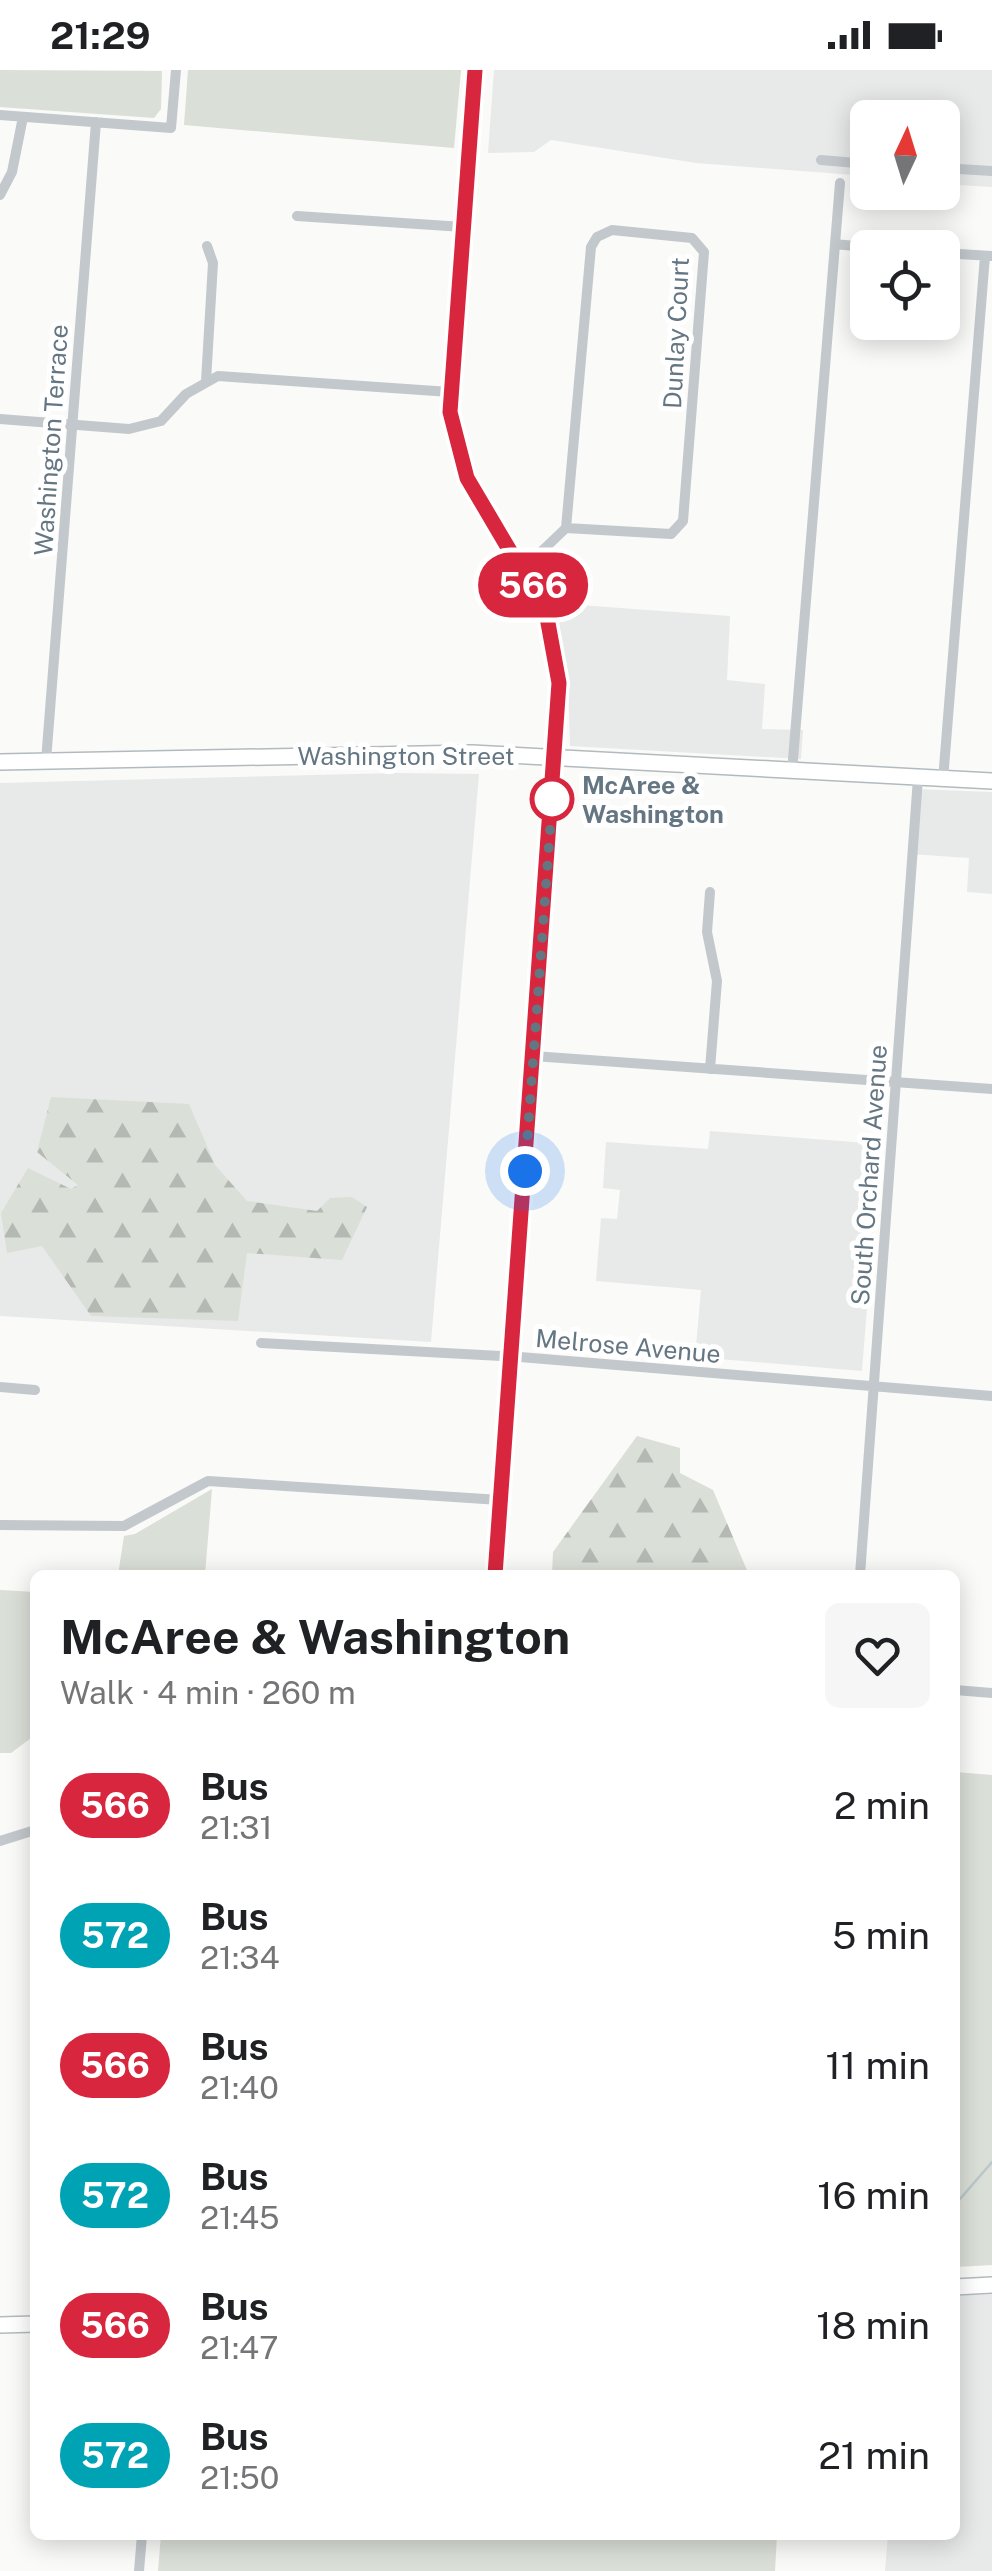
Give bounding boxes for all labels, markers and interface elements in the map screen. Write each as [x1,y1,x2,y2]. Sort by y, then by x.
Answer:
text: 21:29 [50,13,151,58]
north arrow [850,100,960,210]
map controls [850,100,960,340]
button: locate [850,230,960,340]
street label: Dunlay Court [657,256,695,410]
street label: Washington Terrace [28,323,74,557]
line badge: 566 [476,552,590,618]
text: 566 [498,565,568,606]
street label: Washington Street [298,741,515,771]
place label: McAree & Washington [582,770,724,829]
marker: McAree & Washington [531,778,573,820]
street label: South Orchard Avenue [845,1044,893,1306]
your location [500,1146,550,1196]
street label: Melrose Avenue [534,1323,722,1369]
button: heart [825,1603,930,1708]
text: McAree & Washington [60,1608,570,1665]
text: Walk · 4 min · 260 m [60,1674,356,1711]
text: Bus [200,1764,269,1809]
text: 2 min [834,1783,930,1828]
text: 566 [80,1785,150,1826]
text: 21:31 [200,1809,273,1846]
text: Bus [200,1894,269,1939]
text: 5 min [832,1913,930,1958]
text: 572 [81,1915,149,1956]
text: 21:34 [200,1939,280,1976]
text: Bus [200,2024,269,2069]
text: 11 min [825,2043,930,2088]
text: 566 [80,2045,150,2086]
text: 21:40 [200,2069,279,2106]
text: Bus [200,2154,269,2199]
text: 16 min [817,2173,930,2218]
text: 572 [81,2175,149,2216]
text: 21:45 [200,2199,279,2236]
text: Bus [200,2284,269,2329]
text: 18 min [816,2303,930,2348]
text: 566 [80,2305,150,2346]
text: 21:47 [200,2329,278,2366]
text: Bus [200,2414,269,2459]
text: 21 min [818,2433,930,2478]
text: 572 [81,2435,149,2476]
text: 21:50 [200,2459,279,2496]

